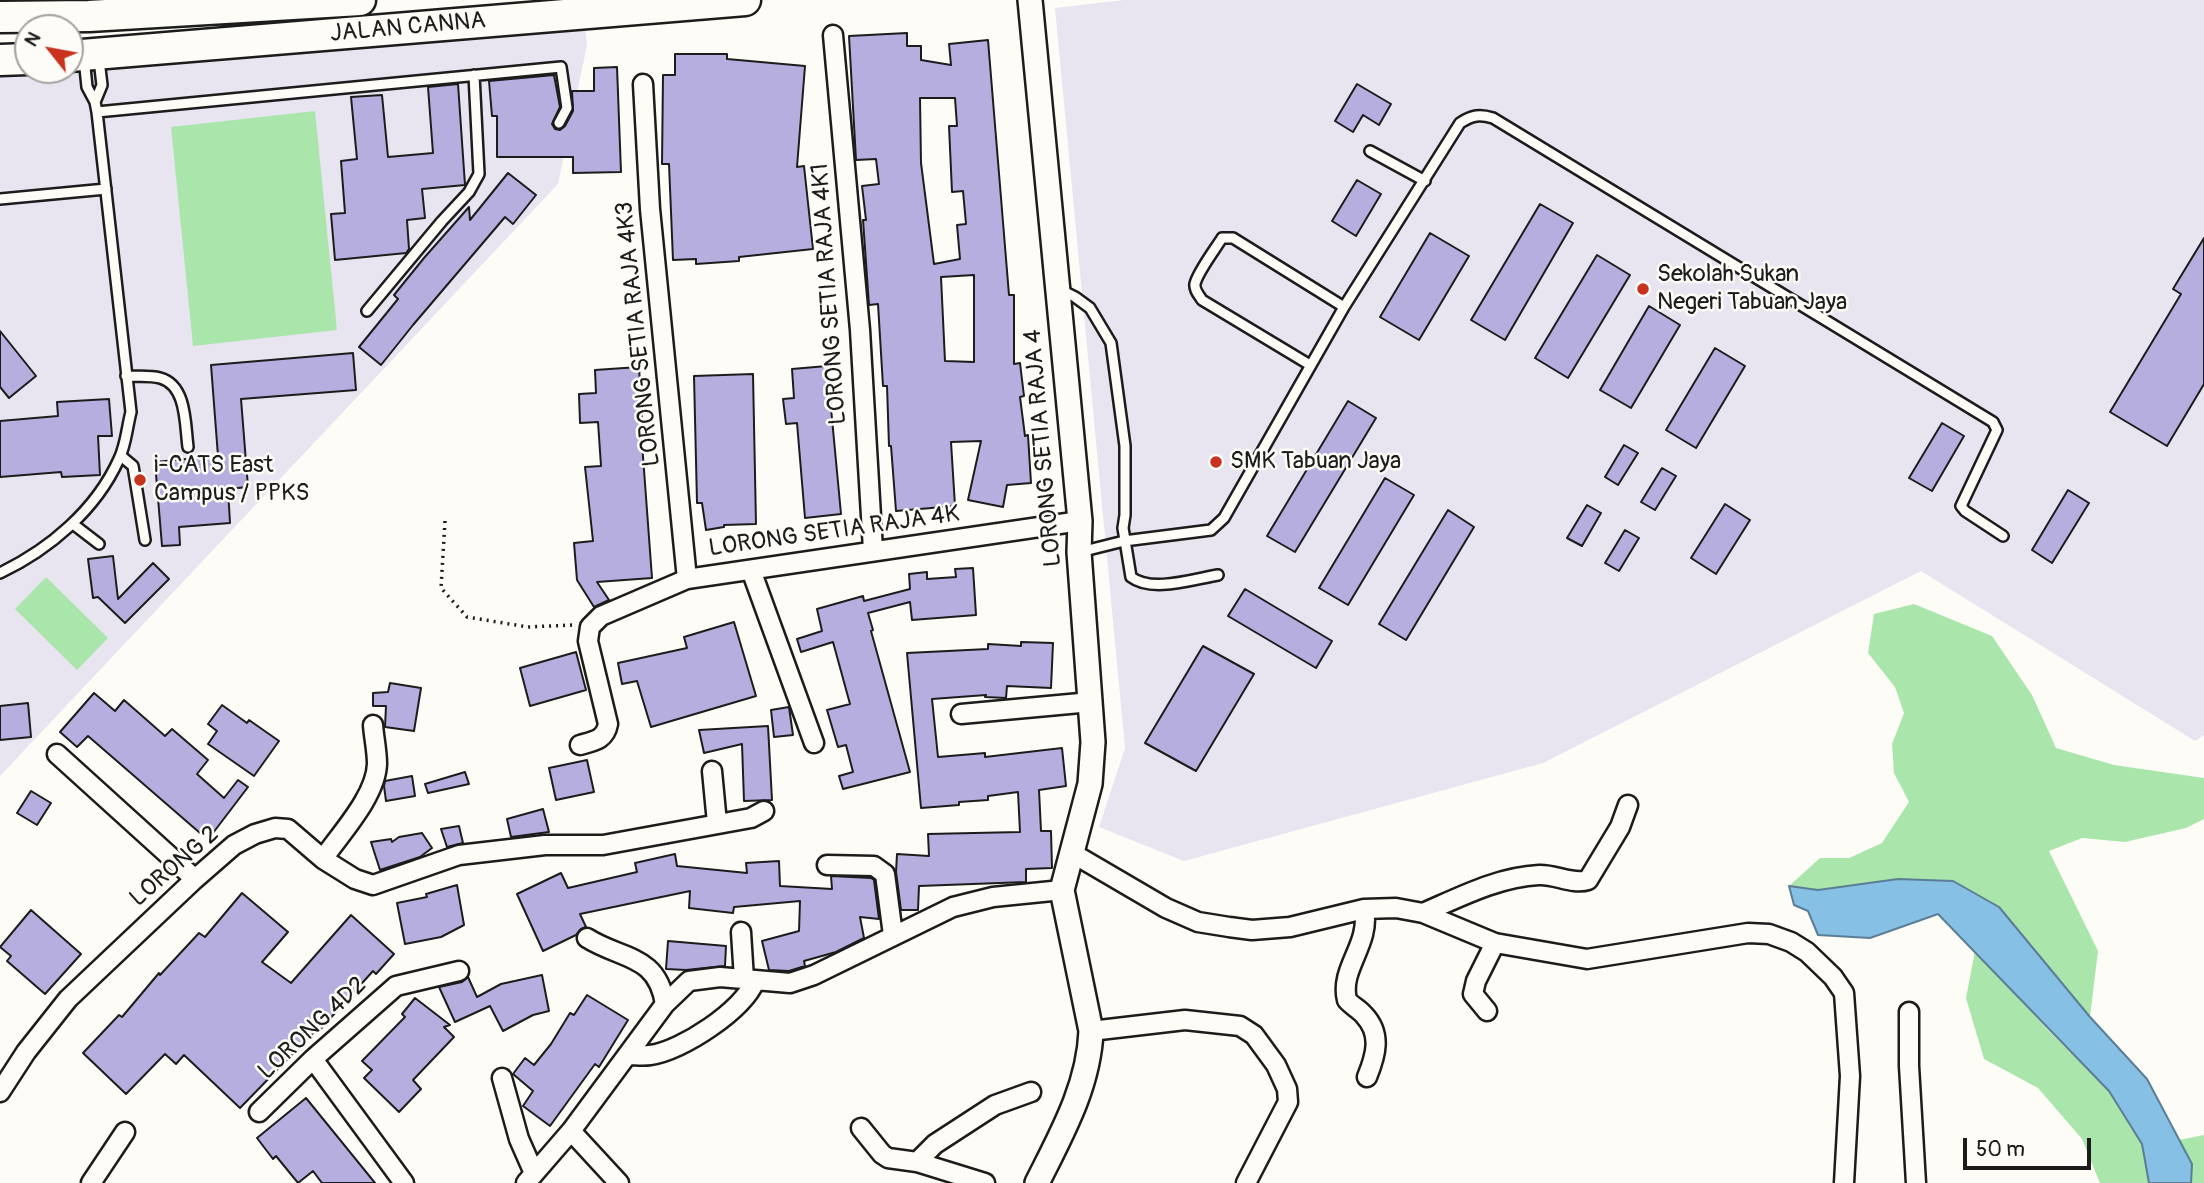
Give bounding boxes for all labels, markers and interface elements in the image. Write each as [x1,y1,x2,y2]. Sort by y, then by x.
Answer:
street label: JALAN CANNA [329,7,487,49]
north arrow [14,14,84,84]
text: N [19,28,46,51]
street label: LORONG SETIA RAJA 4K1 [806,162,854,426]
street label: LORONG SETIA RAJA 4K3 [611,200,667,468]
place label: Sekolah Sukan Negeri Tabuan Jaya [1657,261,1847,317]
marker: Sekolah Sukan Negeri Tabuan Jaya [1635,281,1651,297]
street label: LORONG SETIA RAJA 4 [1019,328,1069,568]
place label: SMK Tabuan Jaya [1230,448,1401,476]
place label: i-CATS East Campus / PPKS [154,452,309,508]
marker: SMK Tabuan Jaya [1208,454,1224,470]
marker: i-CATS East Campus / PPKS [132,472,148,488]
street label: LORONG SETIA RAJA 4K [707,500,961,564]
street label: LORONG 2 [125,820,225,914]
street label: LORONG 4D2 [253,972,373,1086]
scale bar [1966,1124,2094,1168]
text: 50 m [1976,1136,2025,1163]

